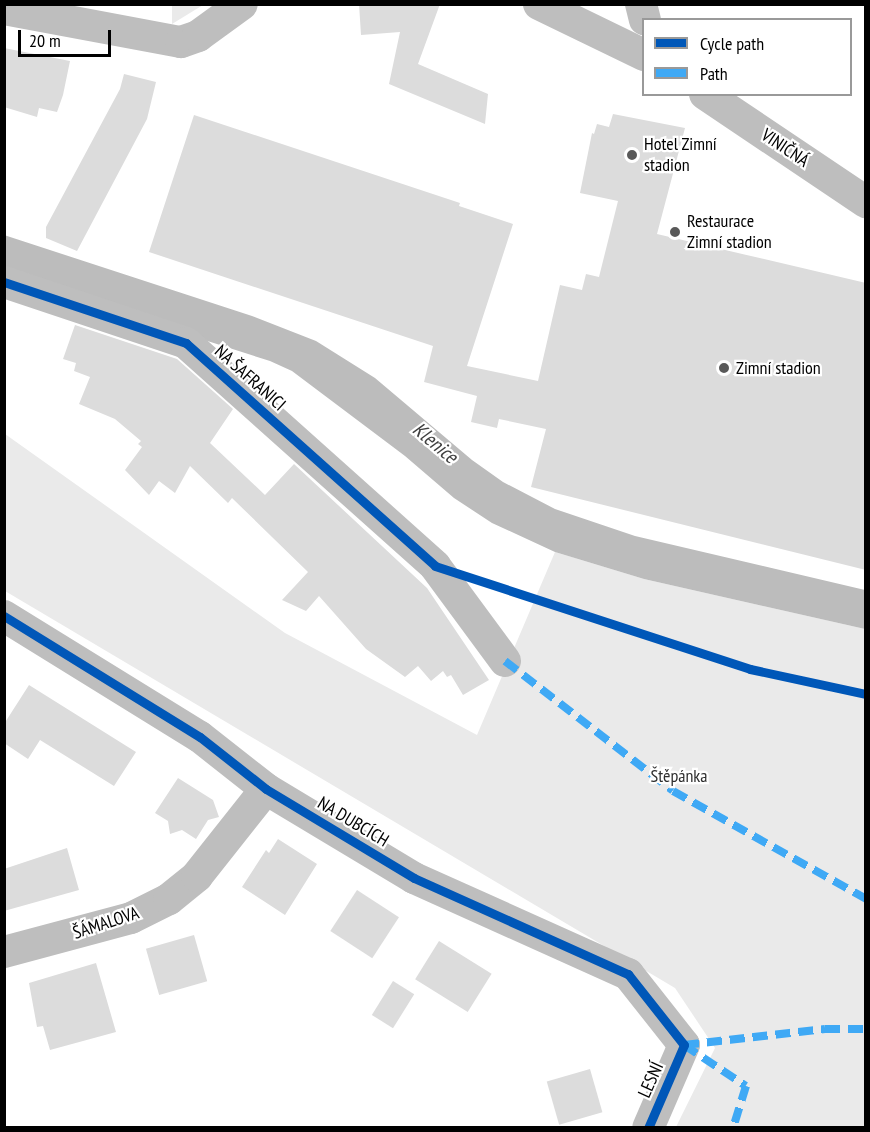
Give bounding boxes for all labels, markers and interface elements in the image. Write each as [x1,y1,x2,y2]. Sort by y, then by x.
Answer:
scale bar [21,18,114,56]
legend [642,18,852,96]
text: 20 m [29,29,61,52]
text: Cycle path [700,32,764,55]
text: Path [700,62,728,85]
street label: VINIČNÁ [757,124,813,172]
place label: Hotel Zimní stadion [644,134,717,176]
marker: Hotel Zimní stadion [625,148,639,162]
place label: Restaurace Zimní stadion [687,211,772,254]
marker: Restaurace Zimní stadion [668,225,682,239]
street label: NA ŠAFRANICI [210,340,290,416]
place label: Zimní stadion [736,357,821,379]
marker: Zimní stadion [717,361,731,375]
water label: Klenice [408,417,462,469]
park label: Štěpánka [650,765,708,787]
street label: NA DUBCÍCH [313,792,393,852]
street label: ŠÁMALOVA [70,902,142,944]
street label: LESNÍ [634,1059,668,1101]

